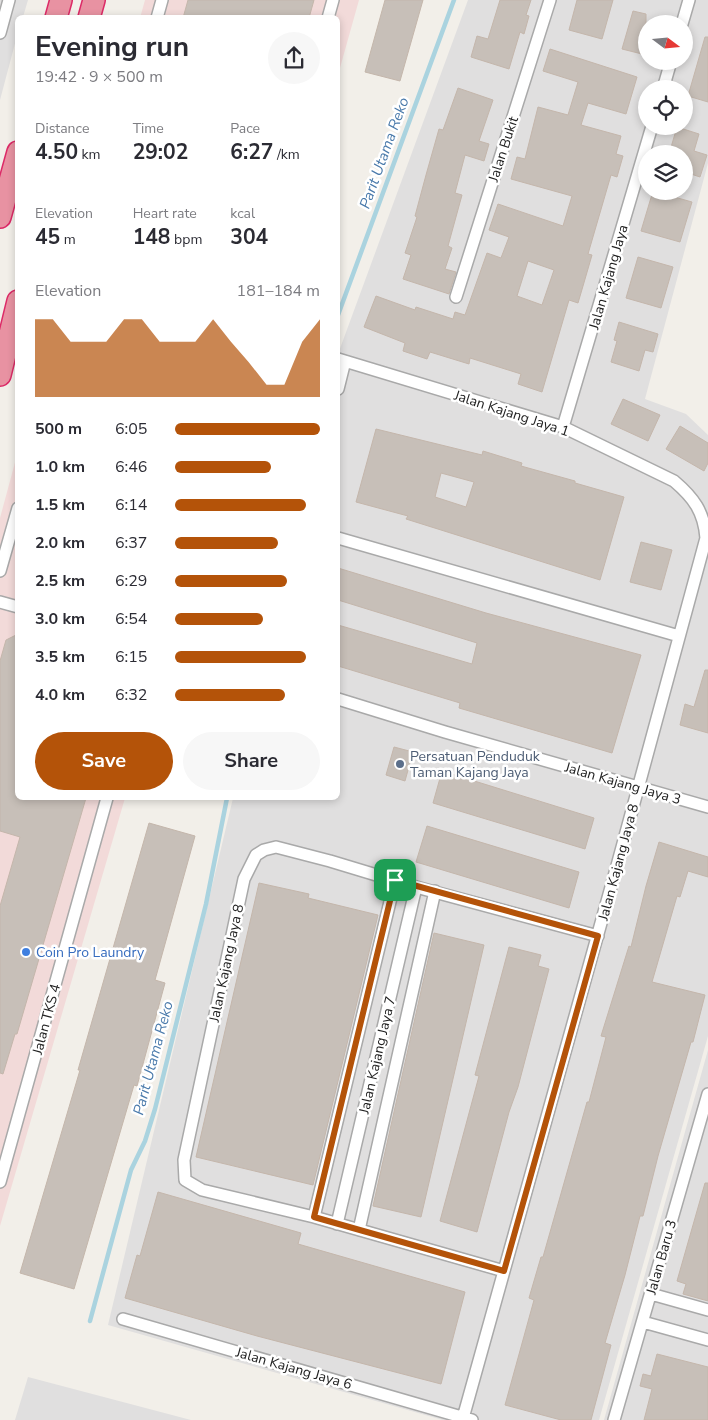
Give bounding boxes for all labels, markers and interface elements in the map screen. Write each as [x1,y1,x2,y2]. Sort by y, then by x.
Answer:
north arrow [638,15,692,70]
map controls [638,15,693,200]
text: Evening run [35,28,189,66]
button: share [268,32,320,84]
text: 19:42 · 9 × 500 m [35,66,163,88]
button: locate [638,80,693,135]
water label: Parit Utama Reko [355,94,413,212]
street label: Jalan Bukit [484,114,523,185]
text: Distance [35,119,89,138]
text: Time [133,119,164,138]
text: Pace [230,119,260,138]
text: 4.50 [35,138,78,166]
text: 29:02 [133,138,188,166]
text: 6:27 [230,138,273,166]
text: km [78,145,101,164]
text: /km [273,145,300,164]
button: layers [638,145,693,200]
text: Elevation [35,204,93,223]
text: Heart rate [133,204,197,223]
text: kcal [230,204,255,223]
text: 45 [35,223,60,251]
text: 148 [133,223,170,251]
text: 304 [230,223,268,251]
street label: Jalan Kajang Jaya [584,223,633,333]
text: m [60,230,76,249]
text: bpm [170,230,202,249]
text: Elevation [35,280,101,302]
text: 181–184 m [237,280,320,302]
street label: Jalan Kajang Jaya 1 [451,386,572,441]
text: 500 m [35,418,82,440]
text: 6:05 [115,418,147,440]
text: 1.0 km [35,456,85,478]
text: 6:46 [115,456,147,478]
text: 1.5 km [35,494,85,516]
text: 6:14 [115,494,147,516]
text: 2.0 km [35,532,85,554]
text: 6:37 [115,532,147,554]
text: 2.5 km [35,570,85,592]
text: 6:29 [115,570,147,592]
text: 3.0 km [35,608,85,630]
text: 6:54 [115,608,147,630]
text: 3.5 km [35,646,85,668]
text: 6:15 [115,646,147,668]
text: 4.0 km [35,684,85,706]
text: 6:32 [115,684,147,706]
button: Save [35,732,173,790]
button: Share [183,732,320,790]
place label: Persatuan Penduduk Taman Kajang Jaya [410,747,541,782]
marker: Persatuan Penduduk Taman Kajang Jaya [394,758,406,770]
street label: Jalan Kajang Jaya 3 [562,758,683,809]
street label: Jalan Kajang Jaya 8 [594,802,643,924]
pin [374,859,416,901]
icon: arrive [381,866,409,894]
street label: Jalan Kajang Jaya 8 [205,902,248,1025]
place label: Coin Pro Laundry [36,943,145,962]
marker: Coin Pro Laundry [20,946,32,958]
street label: Jalan TKS 4 [28,982,65,1058]
street label: Jalan Kajang Jaya 7 [354,994,400,1117]
water label: Parit Utama Reko [128,999,178,1117]
street label: Jalan Baru 3 [641,1218,681,1298]
street label: Jalan Kajang Jaya 6 [233,1343,354,1394]

